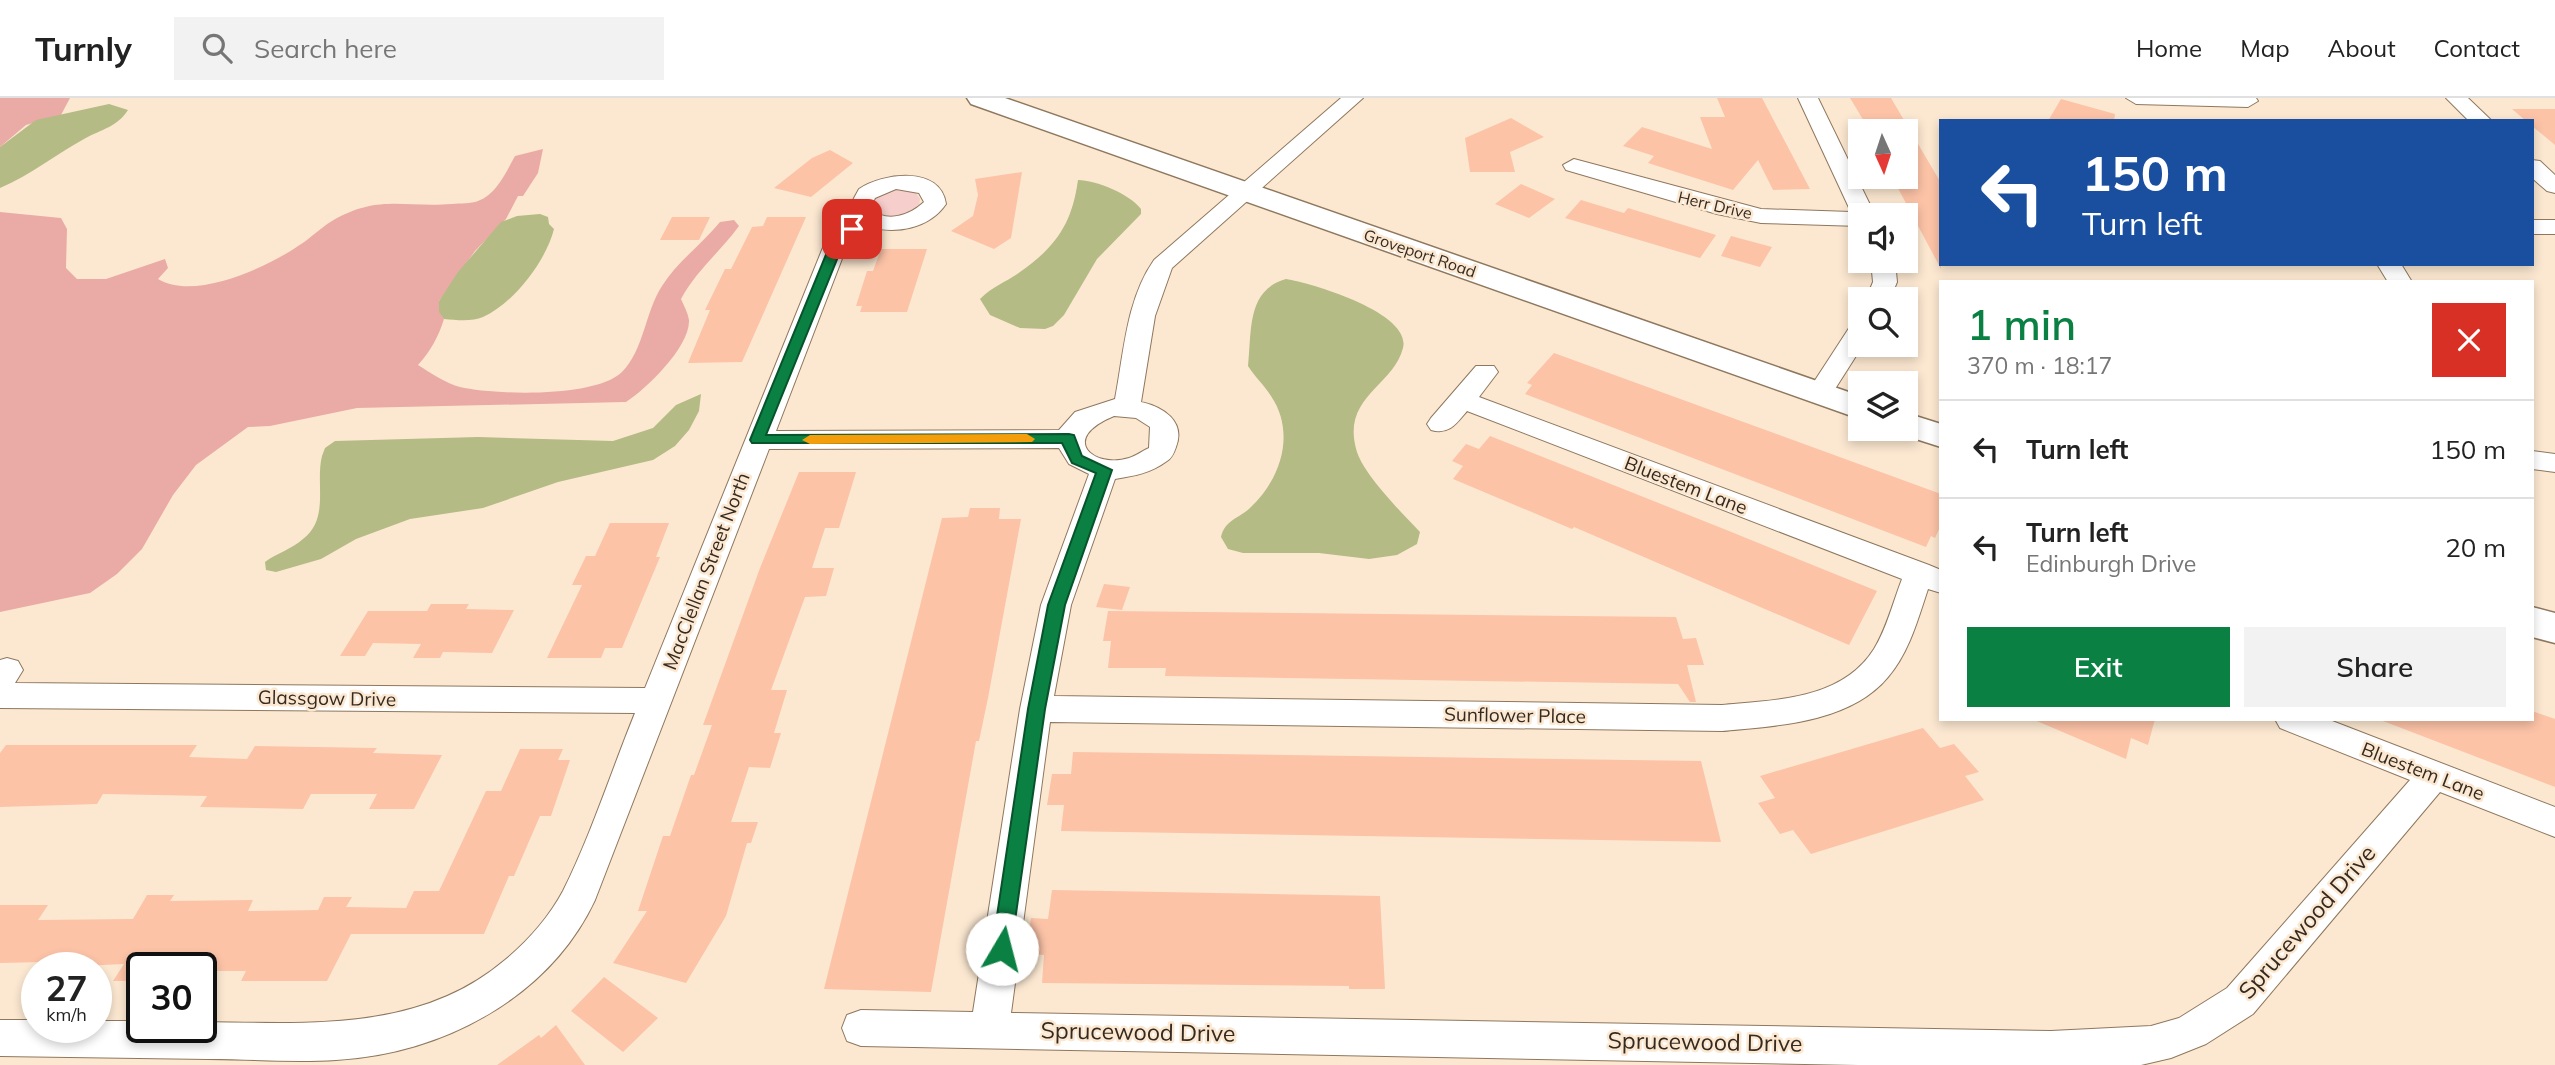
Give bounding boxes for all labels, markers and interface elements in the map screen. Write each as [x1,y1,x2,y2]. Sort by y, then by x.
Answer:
search box [174,17,664,80]
text: Turnly [35,28,132,69]
icon: search [198,29,236,67]
text: Search here [254,32,397,65]
text: Home [2136,33,2202,63]
text: Map [2240,33,2290,63]
text: About [2328,33,2396,63]
text: Contact [2434,33,2520,63]
north arrow [1848,119,1918,189]
map controls [1848,119,1918,441]
text: 150 m [2082,142,2228,203]
icon: left [1967,147,2058,238]
street label: Herr Drive [1676,187,1754,223]
pin [822,199,882,259]
button: sound [1848,203,1918,273]
text: Turn left [2082,203,2202,243]
icon: arrive [833,210,871,248]
street label: Groveport Road [1361,224,1479,282]
button: search [1848,287,1918,357]
text: 1 min [1967,298,2076,351]
button: close [2432,303,2506,377]
text: 370 m · 18:17 [1967,351,2112,380]
button: layers [1848,371,1918,441]
icon: left [1967,430,2005,468]
text: Turn left [2026,433,2128,466]
text: 150 m [2430,433,2506,466]
street label: Bluestem Lane [1621,451,1751,519]
street label: MacClellan Street North [657,469,755,673]
text: Turn left [2026,516,2128,549]
icon: left [1967,528,2005,566]
text: 20 m [2445,531,2506,564]
text: Edinburgh Drive [2026,549,2196,578]
button: Exit [1967,627,2230,707]
button: Share [2244,627,2506,707]
street label: Glassgow Drive [258,685,396,711]
street label: Sunflower Place [1444,702,1586,728]
street label: Bluestem Lane [2358,737,2488,805]
street label: Sprucewood Drive [2232,839,2381,1005]
position arrow [965,912,1039,986]
speed limit sign: 30 [126,952,217,1043]
text: 27 [45,966,88,1010]
text: km/h [46,1003,87,1026]
street label: Sprucewood Drive [1040,1015,1236,1048]
street label: Sprucewood Drive [1607,1025,1803,1058]

